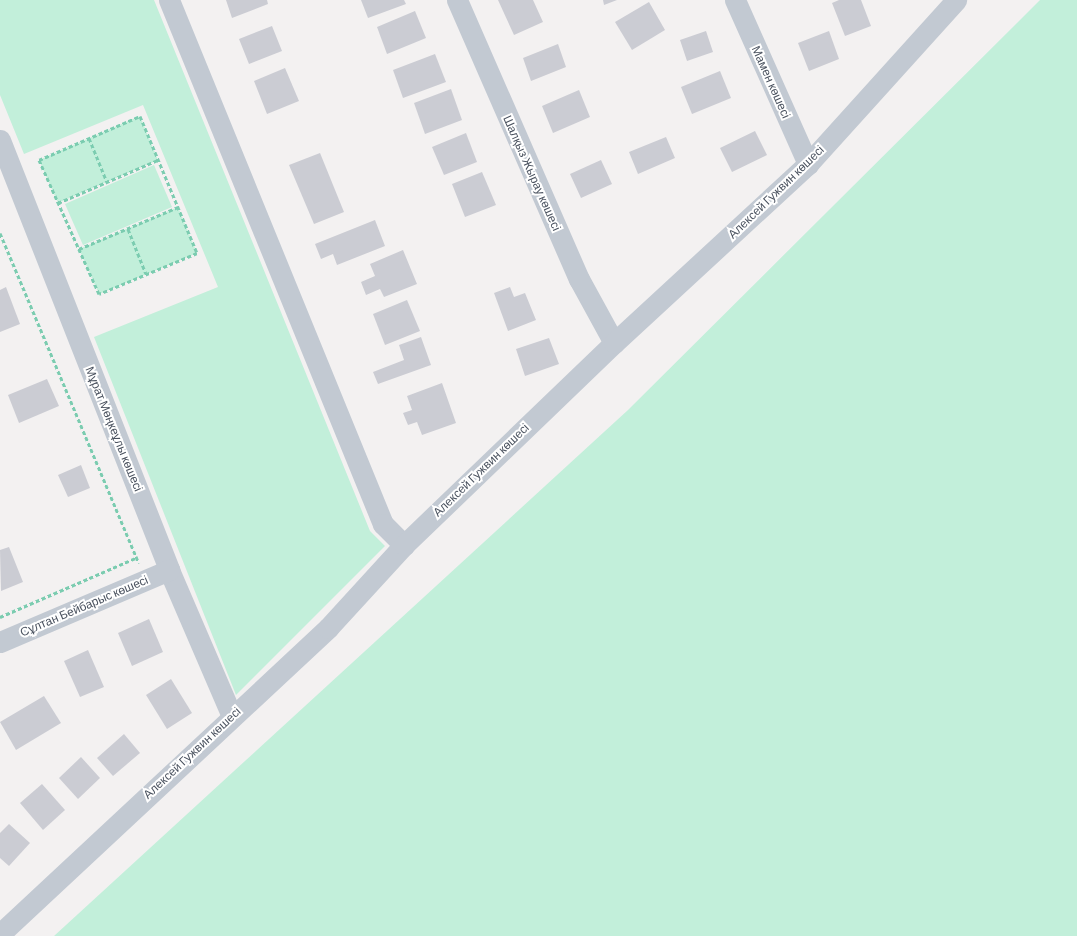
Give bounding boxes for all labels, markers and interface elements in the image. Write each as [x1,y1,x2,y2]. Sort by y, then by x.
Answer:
street label: Мамен көшесі [749,44,793,120]
street label: Шалқыз Жырау көшесі [500,113,564,233]
street label: Алексей Гужвин көшесі [725,142,827,242]
street label: Мұрат Мөңкеұлы көшесі [82,365,146,493]
street label: Алексей Гужвин көшесі [430,420,532,520]
street label: Сұлтан Бейбарыс көшесі [18,572,150,640]
street label: Алексей Гужвин көшесі [140,704,244,802]

